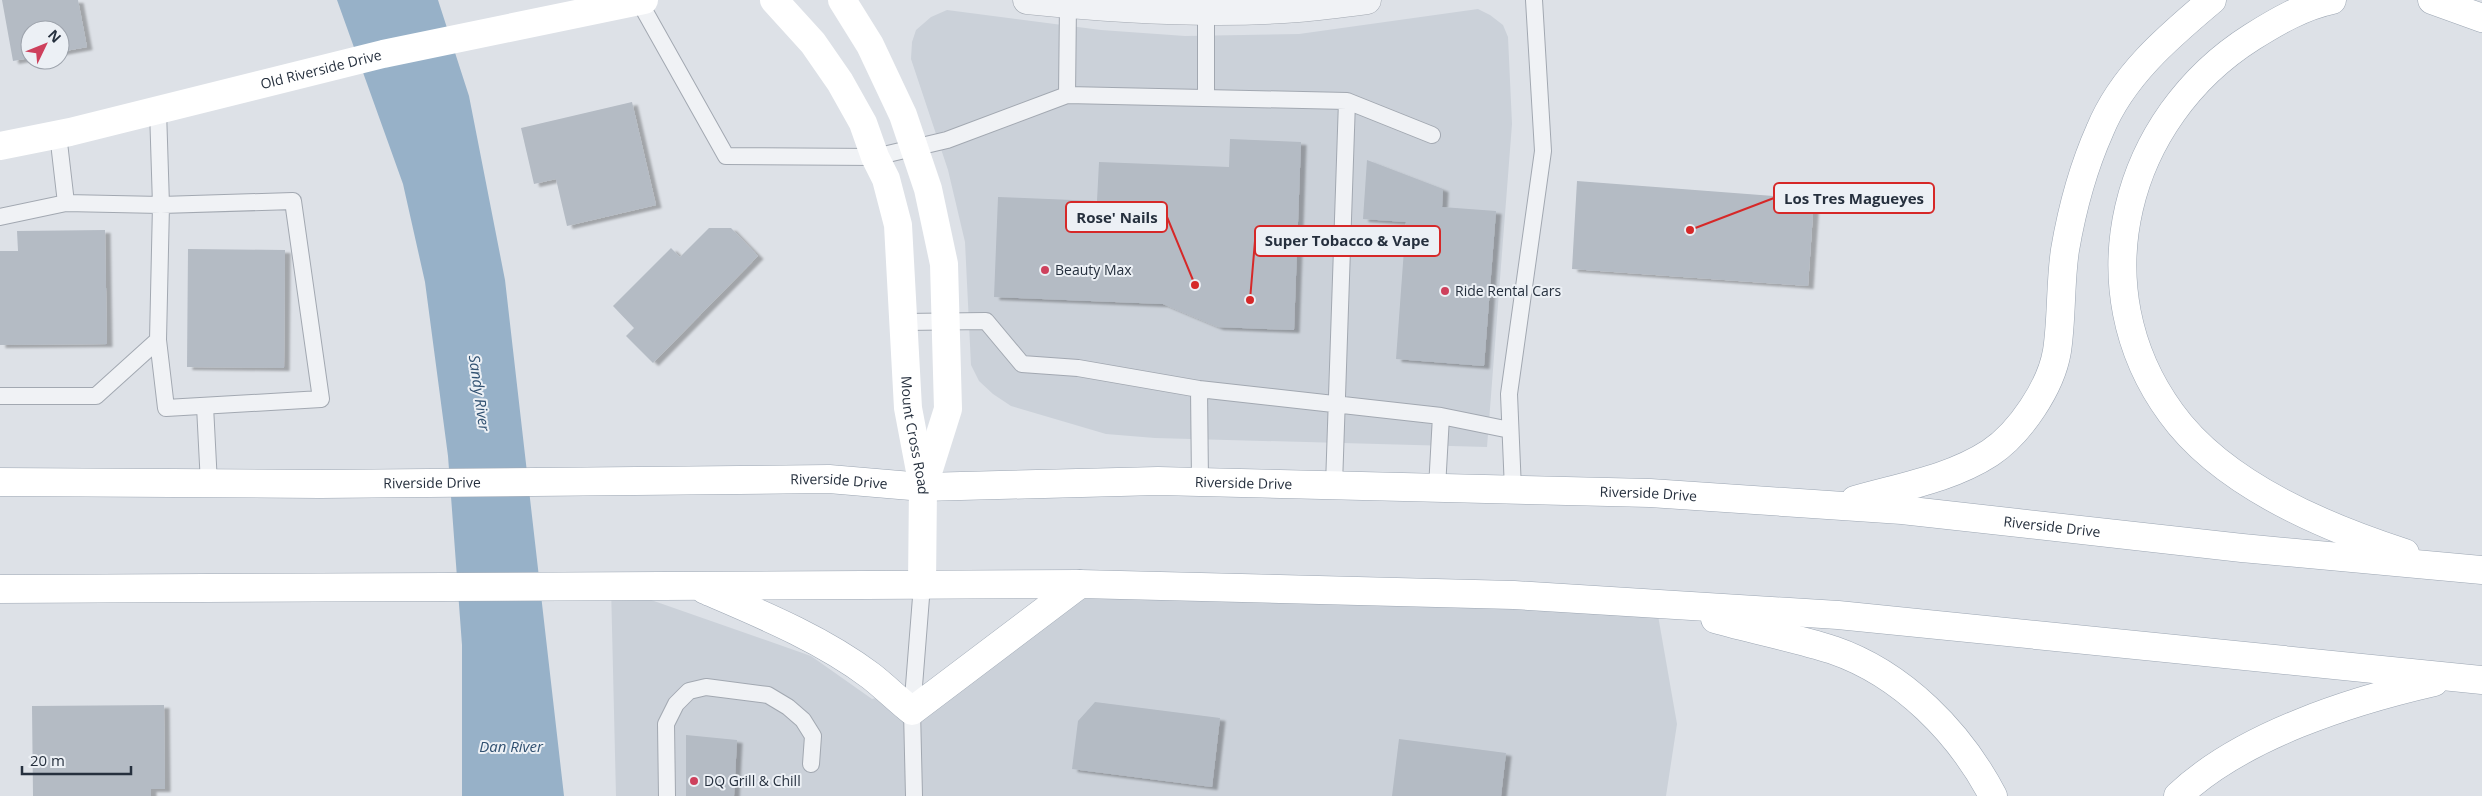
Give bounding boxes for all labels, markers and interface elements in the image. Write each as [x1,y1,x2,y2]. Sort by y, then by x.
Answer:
north arrow [20,20,70,70]
text: N [44,25,66,46]
street label: Old Riverside Drive [258,45,383,93]
callout: Los Tres Magueyes [1774,183,1934,213]
text: Los Tres Magueyes [1784,188,1924,208]
callout: Rose' Nails [1066,202,1167,232]
text: Rose' Nails [1076,207,1158,227]
callout: Super Tobacco & Vape [1255,226,1440,256]
text: Super Tobacco & Vape [1265,230,1429,250]
place label: Beauty Max [1055,260,1132,279]
marker: Beauty Max [1039,264,1051,276]
place label: Ride Rental Cars [1455,281,1562,300]
marker: Ride Rental Cars [1439,285,1451,297]
water label: Sandy River [465,353,495,433]
street label: Mount Cross Road [897,375,933,495]
street label: Riverside Drive [790,469,888,493]
street label: Riverside Drive [383,472,481,492]
street label: Riverside Drive [1195,472,1293,493]
street label: Riverside Drive [1599,482,1698,505]
street label: Riverside Drive [2002,511,2102,541]
water label: Dan River [479,736,544,756]
scale bar [22,744,131,776]
text: 20 m [30,750,65,770]
place label: DQ Grill & Chill [704,771,801,790]
marker: DQ Grill & Chill [688,775,700,787]

